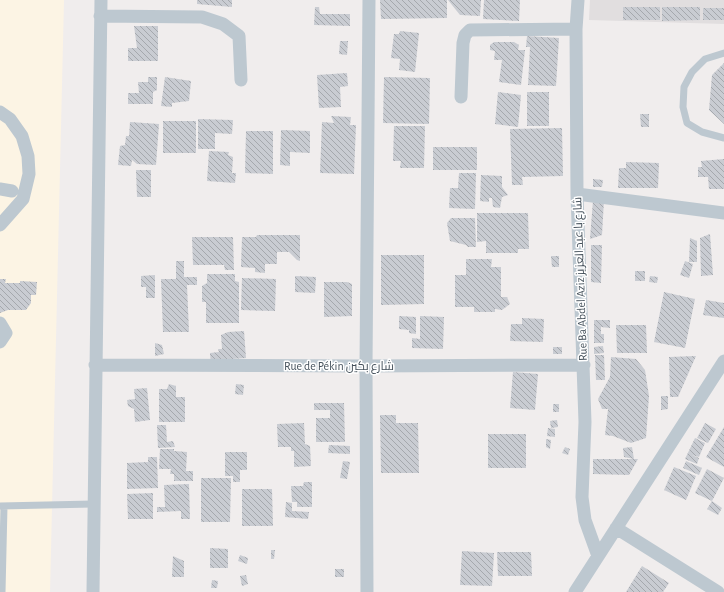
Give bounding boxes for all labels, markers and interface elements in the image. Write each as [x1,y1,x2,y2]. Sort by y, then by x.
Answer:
street label: Rue Ba Abdel Aziz شارع با عبد العزيز [571,197,591,361]
street label: Rue de Pékin شارع بكين [284,360,394,374]

